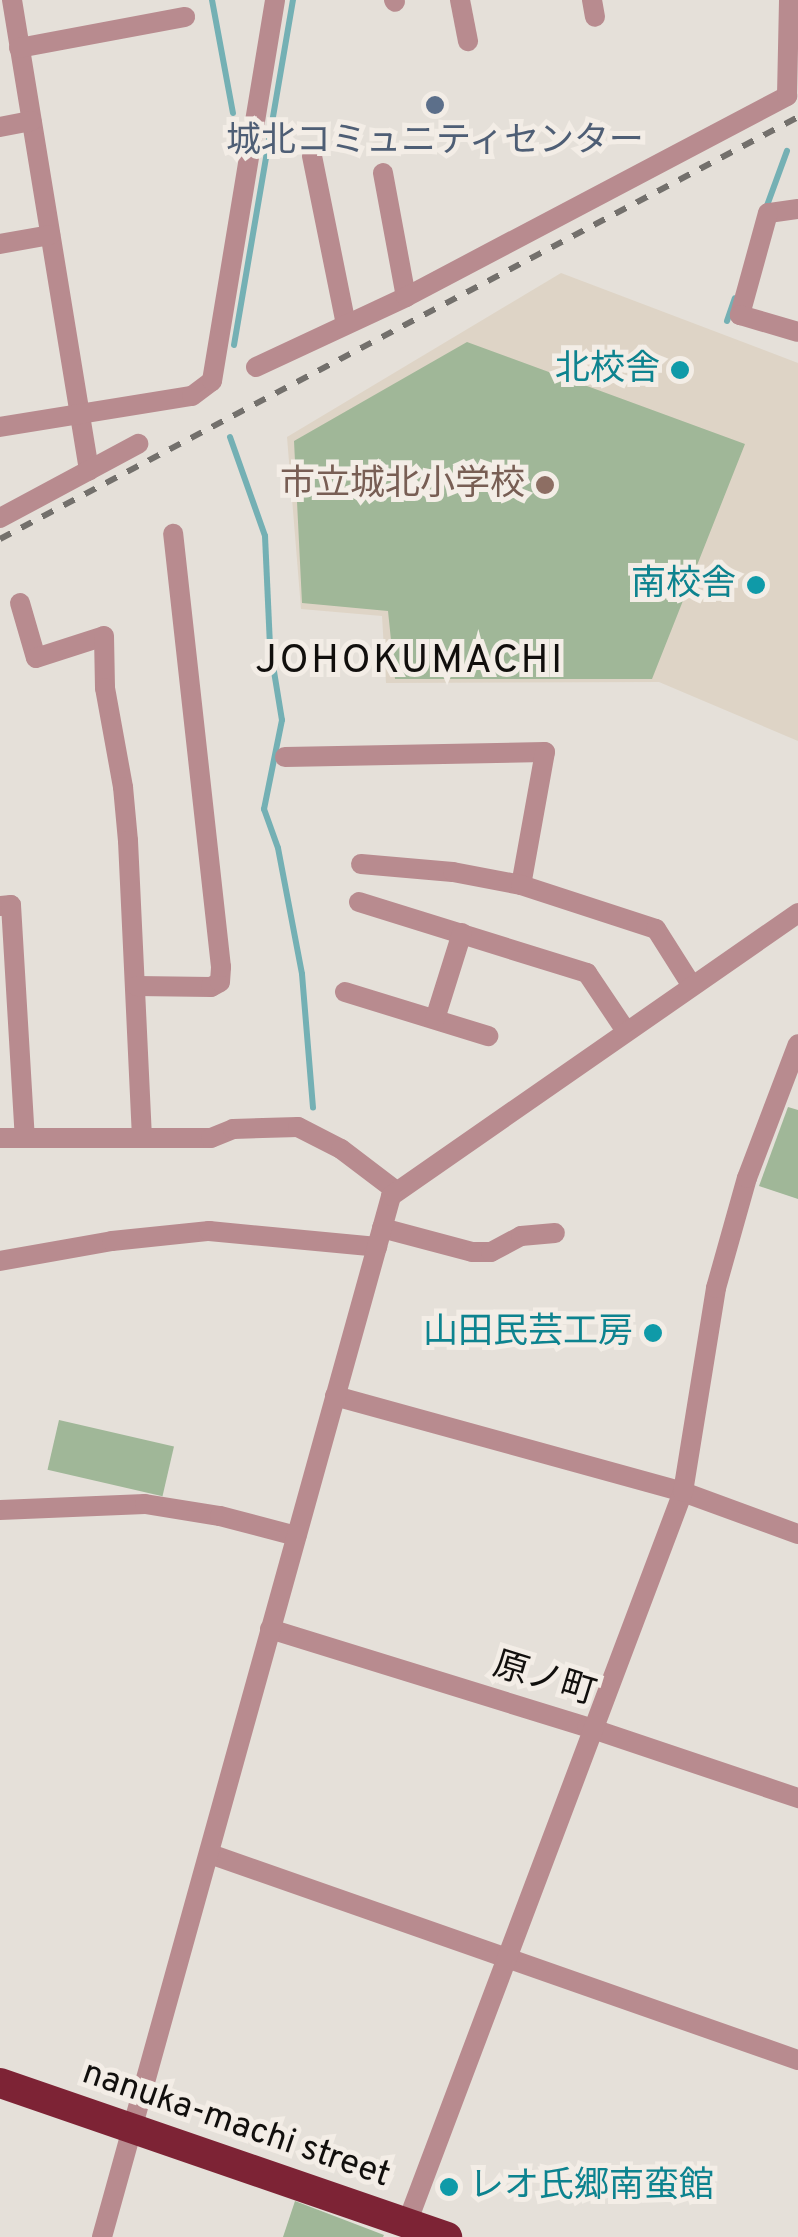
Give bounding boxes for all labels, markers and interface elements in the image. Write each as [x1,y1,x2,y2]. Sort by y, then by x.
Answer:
marker: 城北コミュニティセンター [424,94,446,116]
place label: 城北コミュニティセンター [225,121,645,163]
place label: 北校舎 [555,349,660,391]
marker: 北校舎 [669,359,691,381]
place label: 市立城北小学校 [280,464,525,506]
marker: 市立城北小学校 [534,474,556,496]
place label: 南校舎 [631,564,736,606]
marker: 南校舎 [745,574,767,596]
district label: JOHOKUMACHI [255,638,565,686]
place label: 山田民芸工房 [423,1312,633,1354]
marker: 山田民芸工房 [642,1322,664,1344]
street label: 原ノ町 [488,1645,600,1715]
street label: nanuka-machi street [76,2053,396,2197]
place label: レオ氏郷南蛮館 [469,2166,714,2208]
marker: レオ氏郷南蛮館 [438,2176,460,2198]

